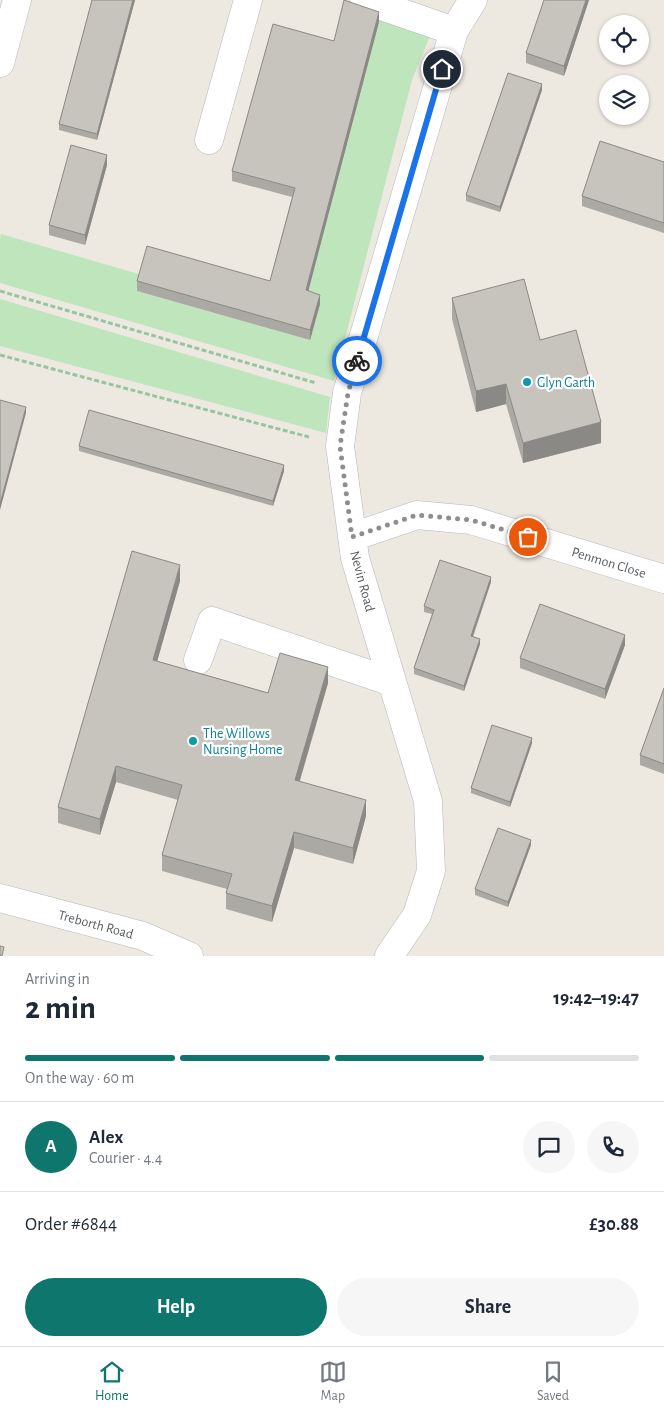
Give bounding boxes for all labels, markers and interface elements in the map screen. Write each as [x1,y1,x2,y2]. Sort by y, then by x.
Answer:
map controls [599,15,649,125]
button: locate [599,15,649,65]
pin [421,48,463,90]
icon: home [428,55,456,83]
button: layers [599,75,649,125]
courier [332,336,382,386]
icon: bike [343,347,371,375]
marker: Glyn Garth [521,376,533,388]
place label: Glyn Garth [537,376,595,390]
pin [507,516,549,558]
icon: bag [514,523,542,551]
street label: Penmon Close [570,545,648,581]
street label: Nevin Road [347,549,377,613]
place label: The Willows Nursing Home [203,727,283,757]
marker: The Willows Nursing Home [187,735,199,747]
street label: Treborth Road [57,908,135,942]
text: Arriving in [25,971,90,987]
text: 19:42–19:47 [553,989,639,1008]
text: 2 min [25,992,96,1024]
text: On the way · 60 m [25,1070,134,1086]
button: chat [523,1121,575,1173]
button: phone [587,1121,639,1173]
text: Alex [89,1128,123,1147]
text: A [45,1137,57,1156]
text: Courier · 4.4 [89,1150,162,1166]
text: Order #6844 [25,1215,117,1234]
text: £30.88 [589,1215,639,1234]
button: Help [25,1278,327,1336]
button: Share [337,1278,639,1336]
tab: Home [95,1358,129,1405]
tab: Map [319,1358,347,1405]
tab: Saved [537,1358,569,1405]

